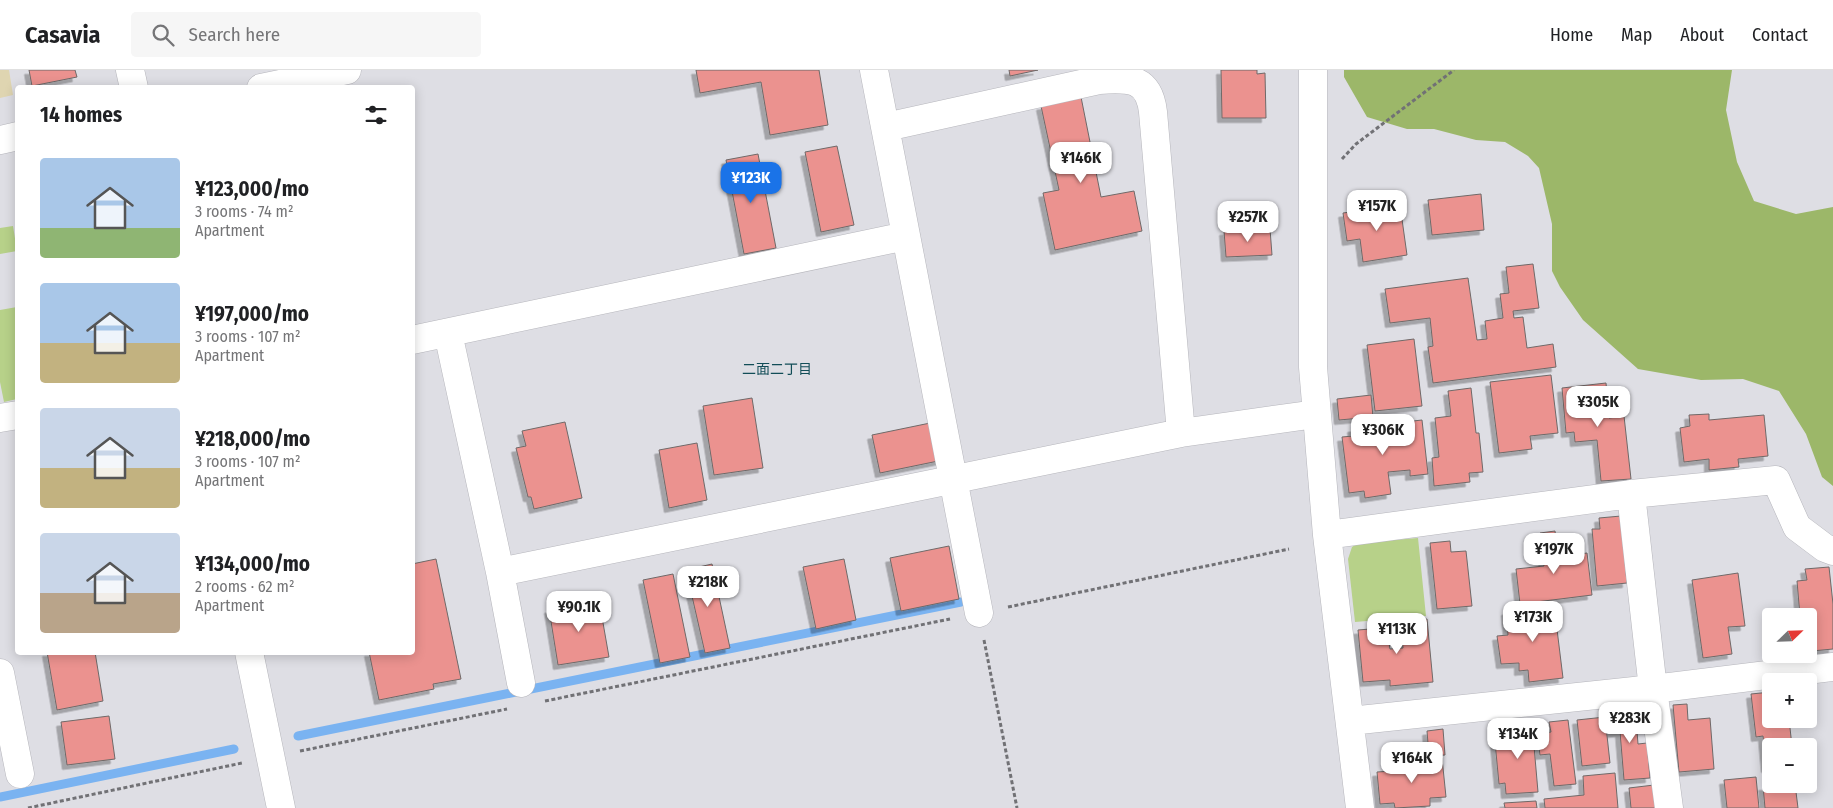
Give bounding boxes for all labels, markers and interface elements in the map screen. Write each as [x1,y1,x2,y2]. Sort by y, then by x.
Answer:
search box [131,12,481,57]
text: Casavia [25,21,101,49]
icon: search [149,21,177,49]
text: Search here [189,23,280,46]
text: Home [1550,24,1593,46]
text: Map [1621,24,1652,46]
text: About [1680,24,1724,46]
text: Contact [1752,24,1808,46]
icon: filters [362,101,390,129]
text: 14 homes [40,102,122,128]
pin: ¥146K [1046,142,1116,184]
text: ¥146K [1061,148,1101,167]
pin: ¥123K [716,162,786,204]
text: ¥123K [732,168,770,187]
text: ¥123,000/mo [195,176,309,202]
icon: home [80,178,140,238]
pin: ¥157K [1342,190,1412,232]
text: ¥157K [1358,196,1396,215]
pin: ¥257K [1213,200,1283,243]
text: 3 rooms · 74 m² [195,202,293,221]
text: ¥257K [1228,207,1268,226]
text: Apartment [195,221,264,240]
text: ¥197,000/mo [195,301,309,327]
icon: home [80,303,140,363]
text: 3 rooms · 107 m² [195,327,301,346]
text: Apartment [195,346,264,365]
district label: 二面二丁目 [742,361,812,378]
pin: ¥305K [1563,386,1633,428]
text: ¥305K [1577,392,1619,411]
pin: ¥306K [1348,414,1418,456]
text: ¥306K [1362,420,1404,439]
text: ¥218,000/mo [195,426,310,452]
icon: home [80,428,140,488]
text: 3 rooms · 107 m² [195,452,301,471]
text: Apartment [195,471,264,490]
pin: ¥197K [1519,532,1589,575]
text: ¥197K [1535,539,1573,558]
text: ¥134,000/mo [195,551,310,577]
icon: home [80,553,140,613]
pin: ¥218K [673,566,743,608]
text: ¥218K [688,572,728,591]
text: 2 rooms · 62 m² [195,577,294,596]
pin: ¥90.1K [538,590,620,633]
text: Apartment [195,596,264,615]
text: ¥90.1K [557,597,601,616]
pin: ¥173K [1498,600,1568,643]
text: ¥173K [1514,607,1552,626]
north arrow [1762,608,1818,662]
map controls [1762,608,1817,793]
pin: ¥113K [1362,612,1432,655]
text: ¥113K [1378,619,1416,638]
button: + [1762,673,1817,728]
pin: ¥283K [1595,702,1665,744]
text: ¥283K [1610,708,1650,727]
pin: ¥134K [1483,718,1553,760]
text: ¥134K [1498,724,1538,743]
button: − [1762,738,1817,793]
pin: ¥164K [1377,742,1447,784]
text: ¥164K [1392,748,1432,767]

